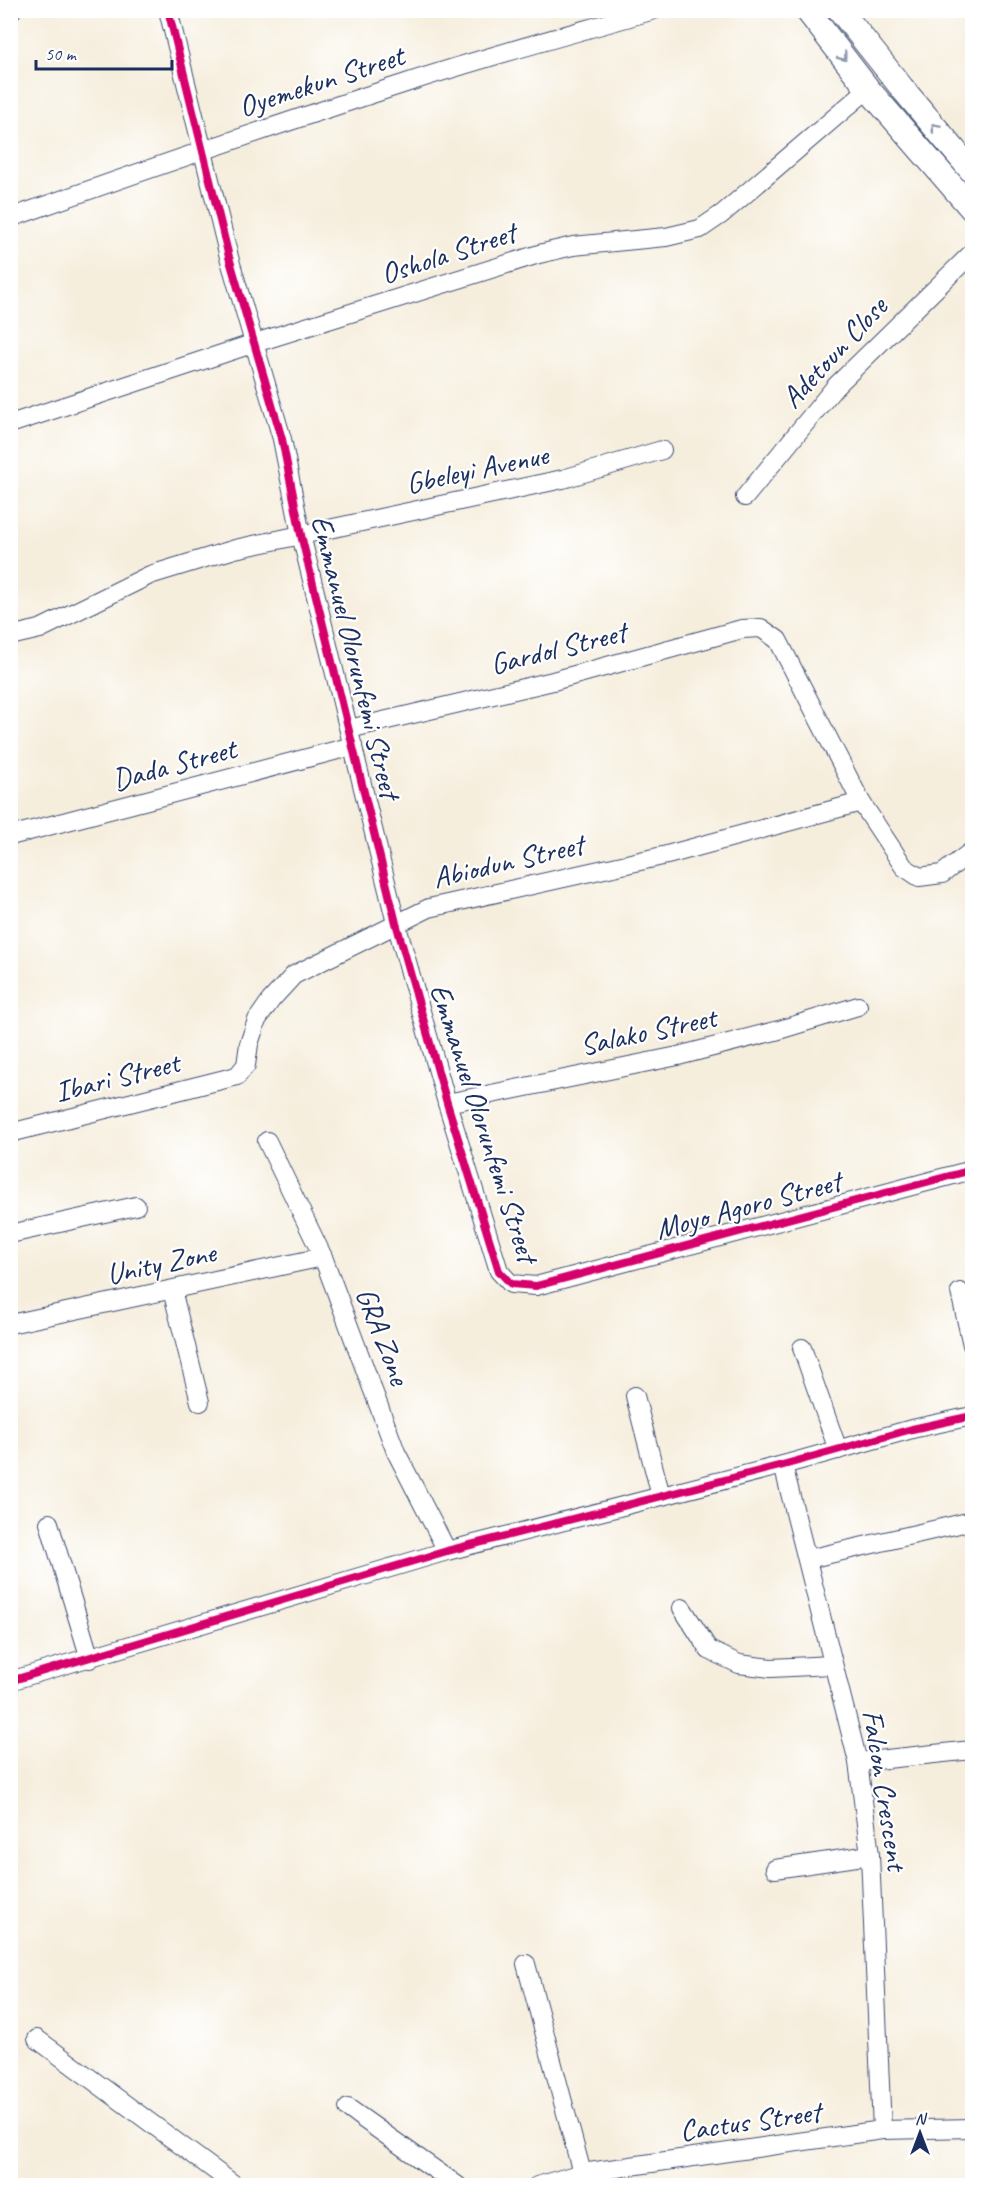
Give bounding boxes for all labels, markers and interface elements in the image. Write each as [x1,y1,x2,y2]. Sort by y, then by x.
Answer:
scale bar [36,33,172,71]
street label: Oyemekun Street [234,35,411,126]
text: 50 m [45,43,78,65]
one-way arrow [836,50,847,61]
one-way arrow [931,123,942,134]
street label: Oshola Street [376,212,524,293]
street label: Adetoun Close [773,287,897,416]
street label: Gbeleyi Avenue [402,435,554,503]
street label: Emmanuel Olorunfemi Street [302,512,411,806]
street label: Gardol Street [486,612,634,683]
street label: Dada Street [108,729,243,799]
street label: Abiodun Street [429,824,591,897]
street label: Emmanuel Olorunfemi Street [421,979,548,1271]
street label: Salako Street [577,997,722,1064]
street label: Ibari Street [51,1043,186,1111]
street label: Moyo Agoro Street [651,1161,849,1248]
street label: Unity Zone [103,1232,221,1293]
street label: GRA Zone [347,1282,420,1392]
street label: Falcon Crescent [854,1707,917,1876]
street label: Cactus Street [677,2092,827,2150]
north arrow [890,2103,950,2163]
text: N [915,2109,928,2129]

